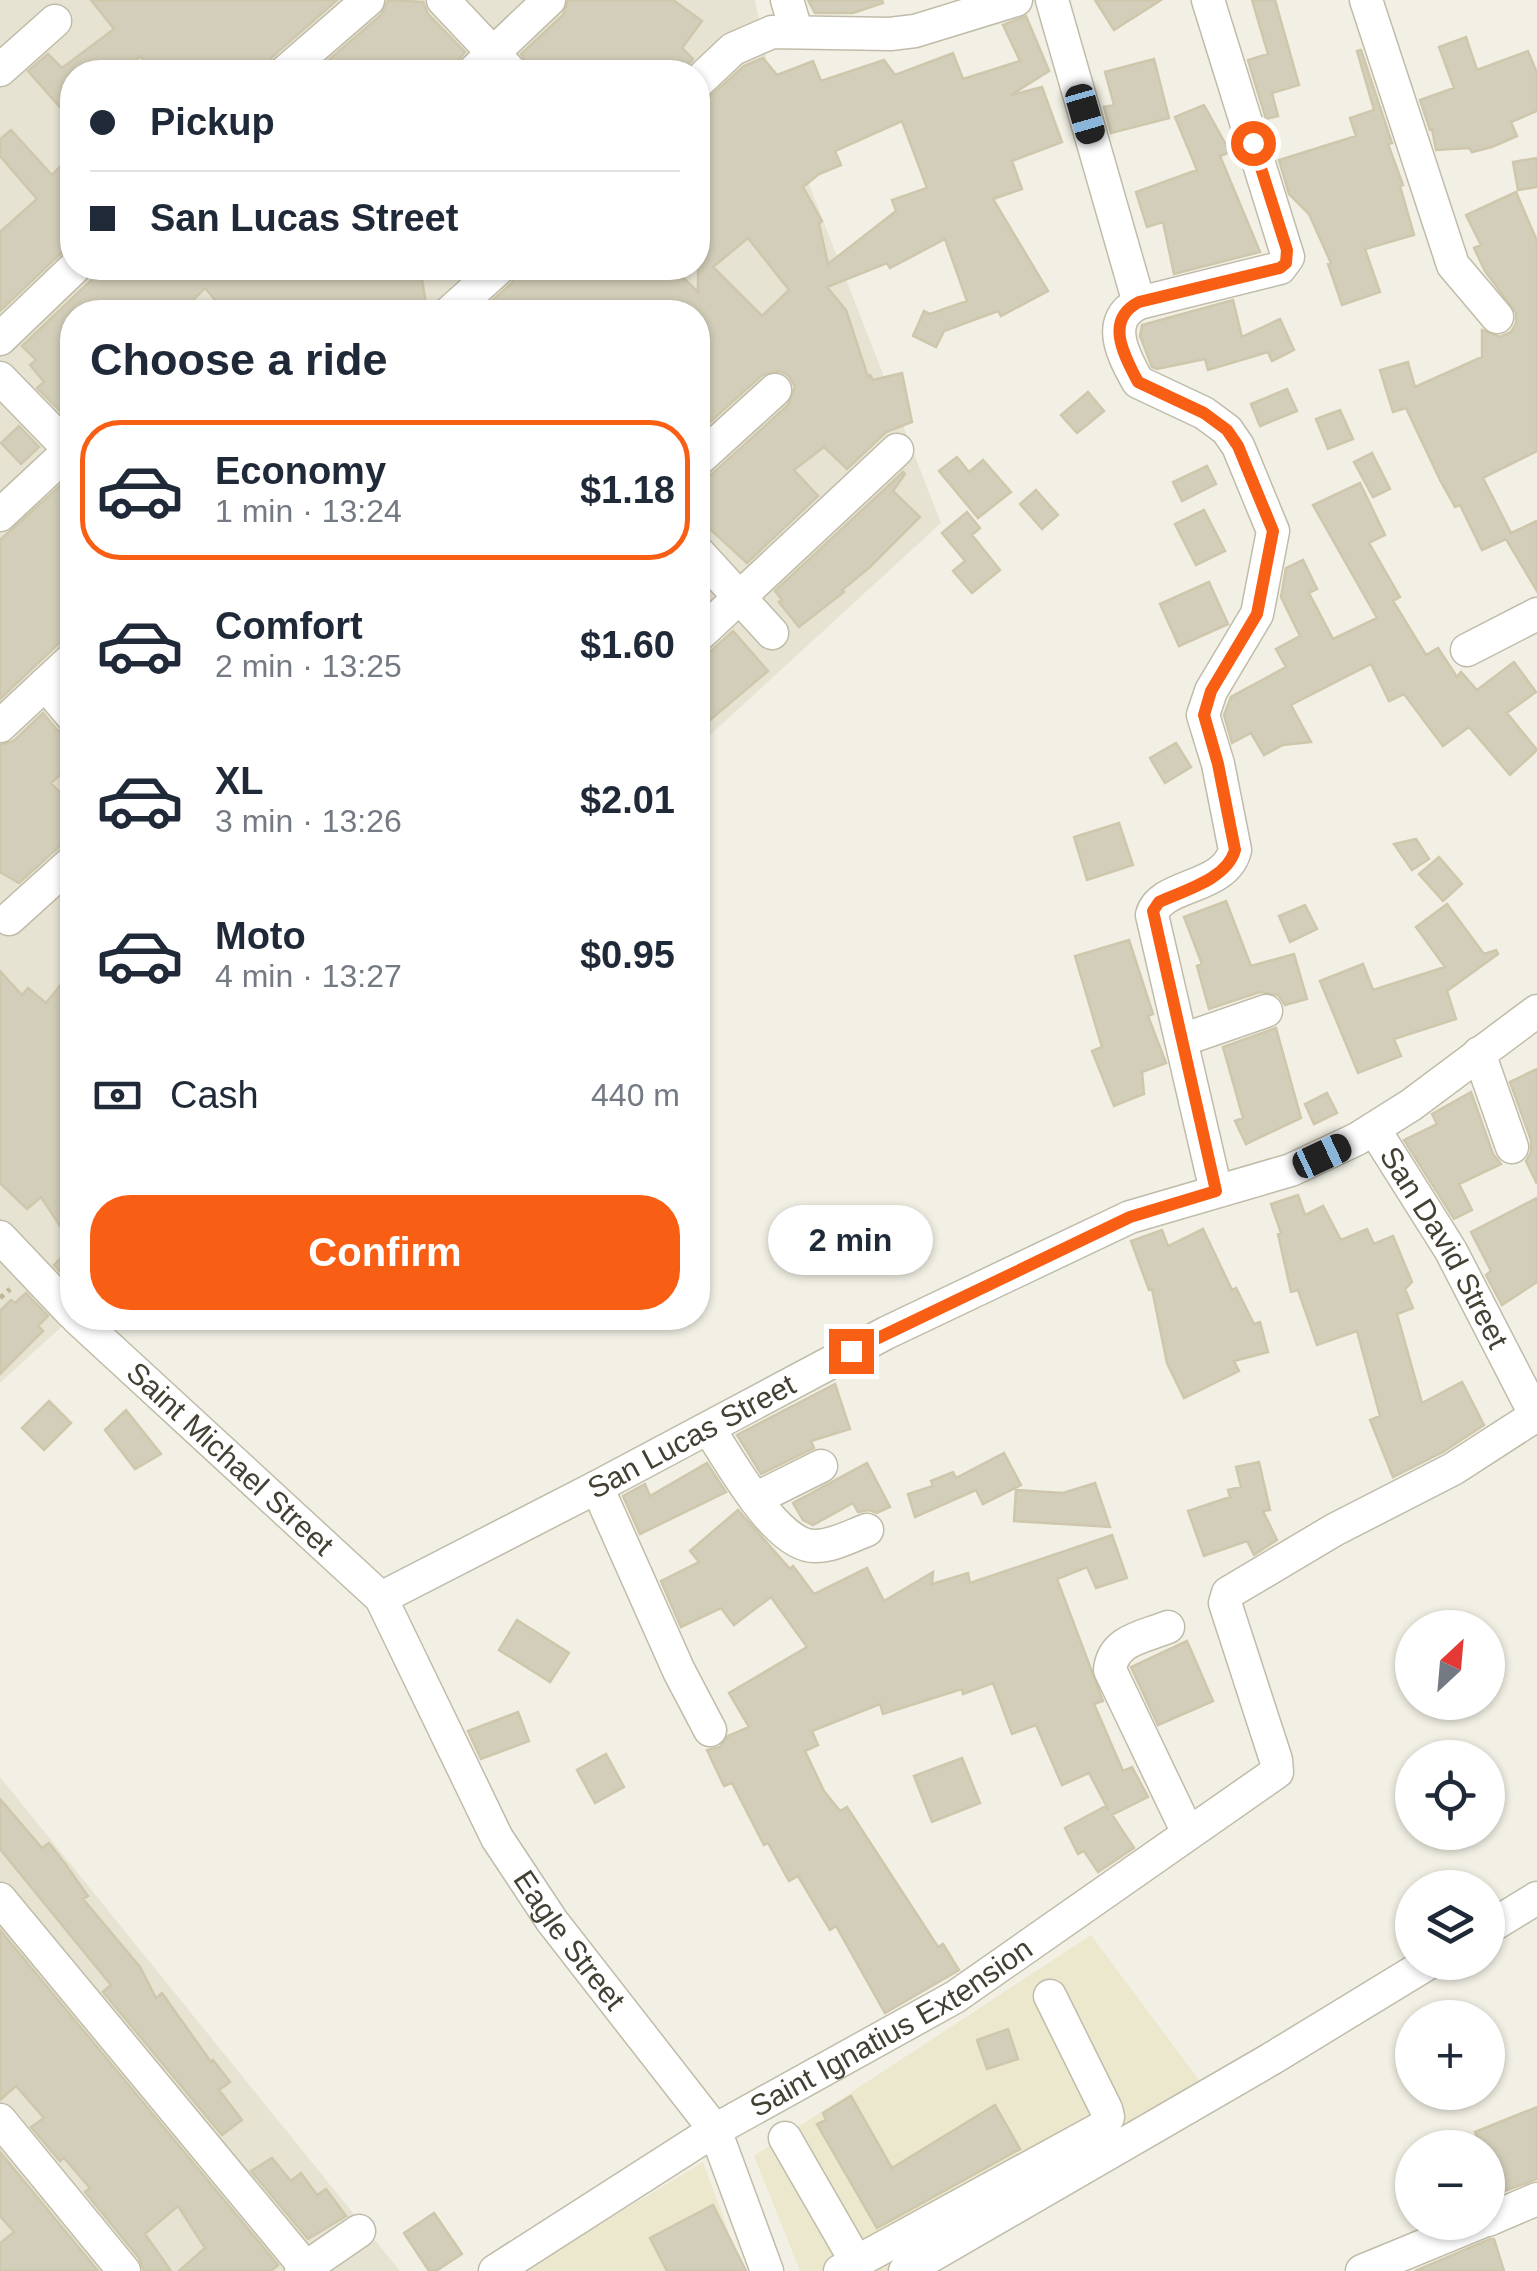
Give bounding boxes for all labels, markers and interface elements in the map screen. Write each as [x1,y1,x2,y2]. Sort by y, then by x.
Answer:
car [1062,81,1108,147]
text: Pickup [150,101,275,143]
route start [1231,121,1276,166]
text: San Lucas Street [150,197,458,239]
text: Choose a ride [90,334,388,385]
icon: car [95,445,185,535]
text: Economy [215,450,386,492]
text: $1.18 [580,469,675,511]
text: 1 min · 13:24 [215,493,402,529]
icon: car [95,600,185,690]
text: Comfort [215,605,363,647]
text: $1.60 [580,624,675,666]
text: 2 min · 13:25 [215,648,402,684]
icon: car [95,755,185,845]
text: XL [215,760,264,802]
text: $2.01 [580,779,675,821]
text: 3 min · 13:26 [215,803,402,839]
icon: car [95,910,185,1000]
text: Moto [215,915,306,957]
text: $0.95 [580,934,675,976]
text: 4 min · 13:27 [215,958,402,994]
icon: cash [90,1068,145,1123]
text: Cash [170,1074,259,1116]
text: 440 m [591,1077,680,1113]
car [1288,1130,1356,1182]
street label: San David Street [1374,1141,1515,1354]
button: Confirm [90,1195,680,1310]
callout: 2 min [768,1206,934,1276]
text: 2 min [809,1222,892,1258]
route end [829,1329,874,1374]
street label: Saint Michael Street [120,1355,341,1562]
street label: San Lucas Street [582,1367,801,1505]
north arrow [1395,1610,1505,1720]
map controls [1395,1610,1505,2240]
button: locate [1395,1740,1505,1850]
street label: Eagle Street [507,1864,632,2017]
button: layers [1395,1870,1505,1980]
street label: Saint Ignatius Extension [744,1931,1038,2123]
button: + [1395,2000,1505,2110]
button: − [1395,2130,1505,2240]

